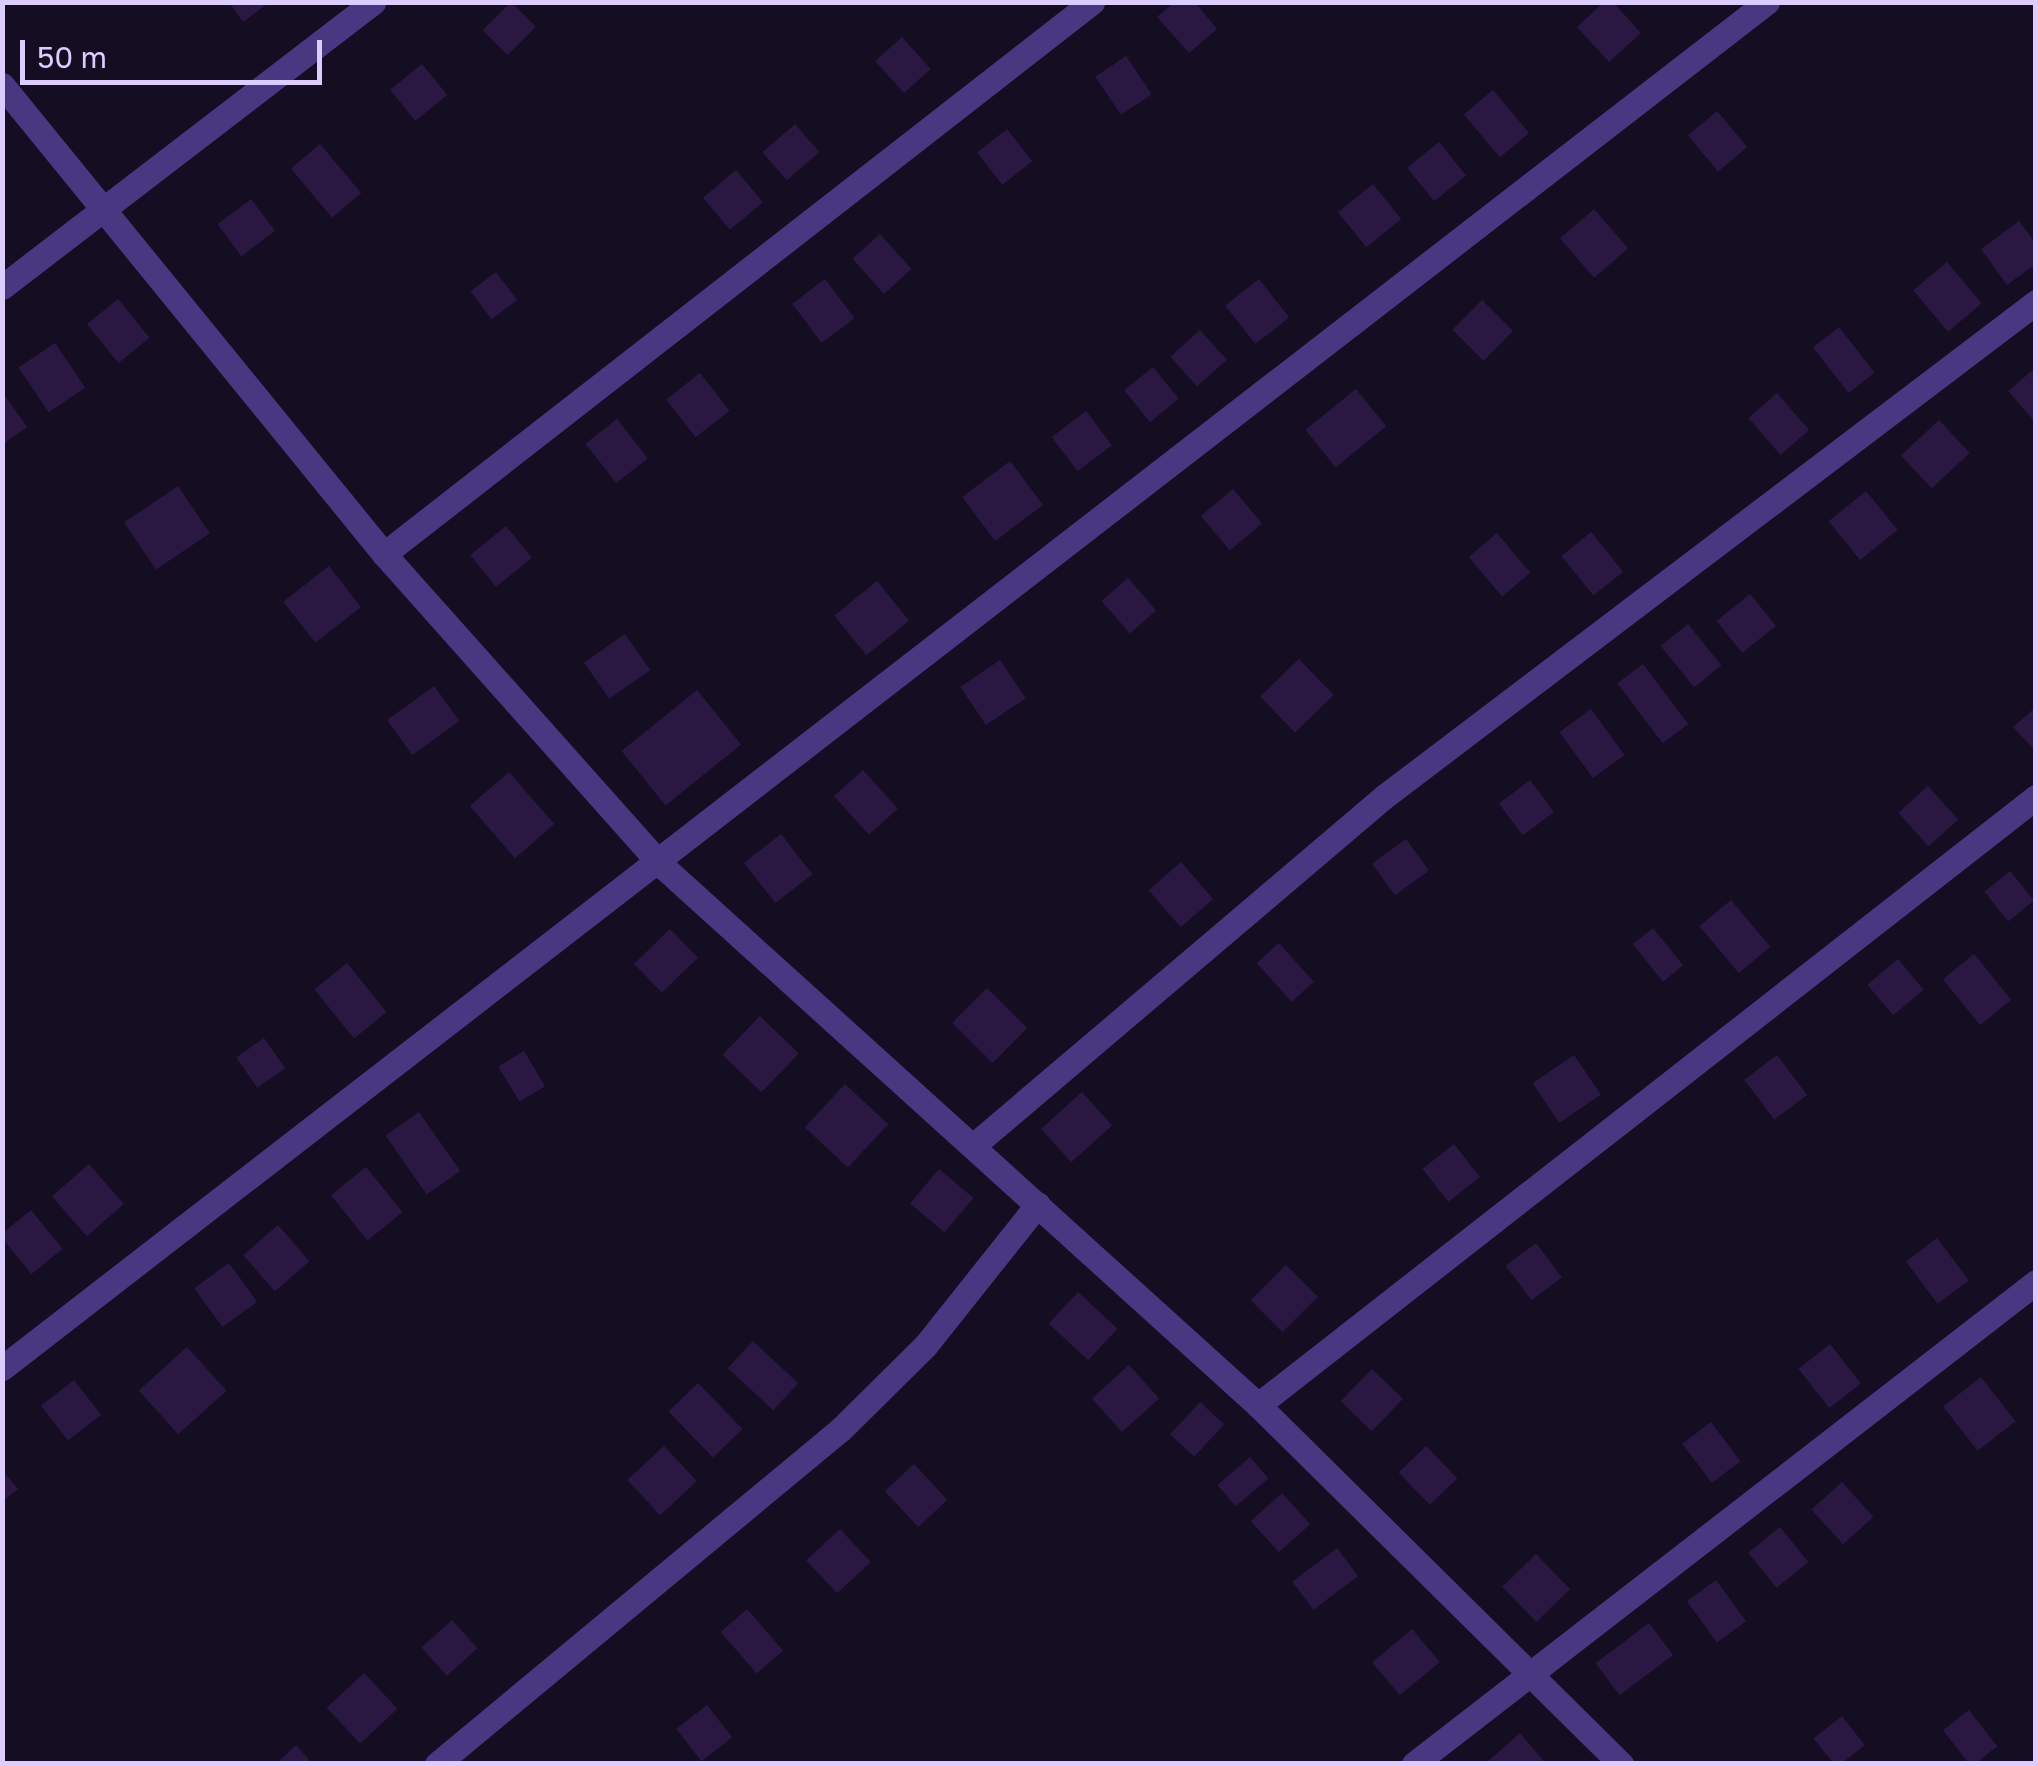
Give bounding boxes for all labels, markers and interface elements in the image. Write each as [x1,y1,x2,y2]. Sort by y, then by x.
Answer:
scale bar [25,20,328,82]
text: 50 m [37,39,107,75]

